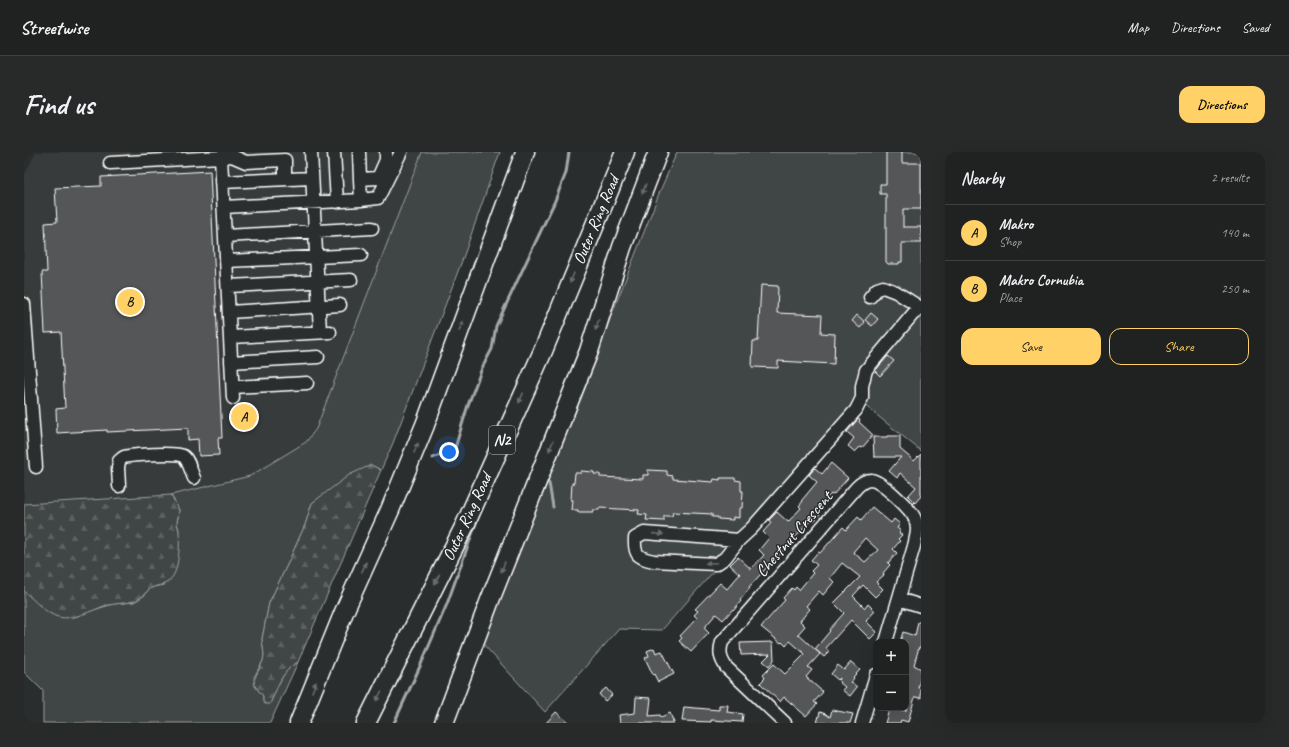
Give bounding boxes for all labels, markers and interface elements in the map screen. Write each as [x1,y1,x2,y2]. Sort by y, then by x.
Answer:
text: Streetwise [20,16,88,40]
text: Map [1128,19,1149,36]
text: Directions [1171,19,1220,36]
text: Saved [1242,19,1269,36]
button: Directions [1179,86,1265,123]
text: Find us [24,87,94,122]
text: Nearby [961,168,1004,189]
street label: Outer Ring Road [568,169,625,267]
text: 2 results [1211,170,1249,186]
one-way arrow [641,183,647,195]
text: Makro [999,215,1033,234]
text: A [971,225,977,241]
text: 140 m [1221,225,1249,241]
text: Shop [999,234,1021,250]
text: Makro Cornubia [999,271,1083,290]
one-way arrow [569,273,575,284]
text: B [971,281,977,297]
text: 250 m [1221,281,1249,297]
pin: B [117,287,143,317]
text: Place [999,290,1022,306]
one-way arrow [458,319,464,331]
one-way arrow [594,319,600,331]
button: Save [961,328,1101,365]
button: Share [1109,328,1249,365]
one-way arrow [518,392,524,404]
pin: A [231,402,257,432]
road number: N2 [489,426,515,454]
one-way arrow [547,440,553,452]
one-way arrow [413,441,419,453]
your location [439,442,459,462]
street label: Outer Ring Road [438,467,498,564]
street label: Chestnut Crescent [751,485,839,581]
one-way arrow [652,530,664,537]
one-way arrow [705,560,717,567]
one-way arrow [362,561,368,573]
one-way arrow [499,561,505,573]
one-way arrow [434,574,441,585]
map controls [873,639,909,711]
button: + [873,639,909,675]
button: − [873,675,909,711]
one-way arrow [311,681,317,692]
one-way arrow [376,690,382,701]

